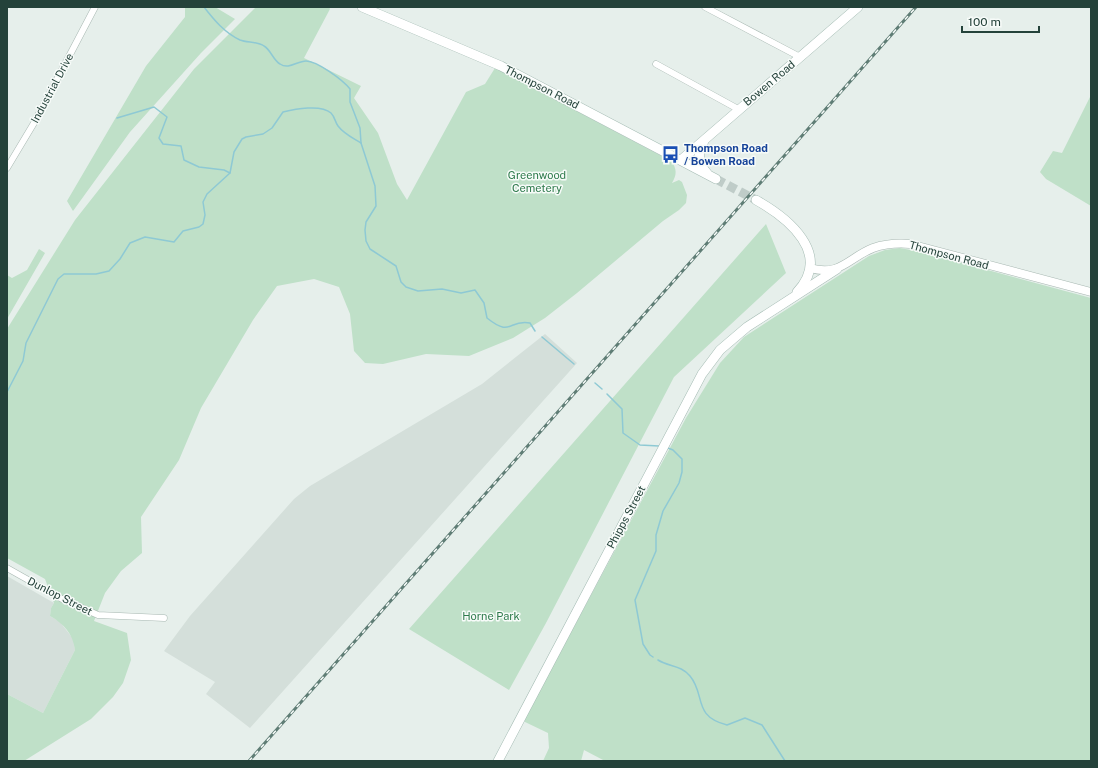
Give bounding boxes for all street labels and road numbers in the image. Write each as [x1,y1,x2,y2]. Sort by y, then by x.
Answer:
street label: Industrial Drive [28,51,76,125]
street label: Bowen Road [741,58,797,108]
street label: Thompson Road [503,63,581,111]
street label: Thompson Road [908,239,990,271]
street label: Phipps Street [604,483,648,551]
street label: Dunlop Street [26,575,94,617]

